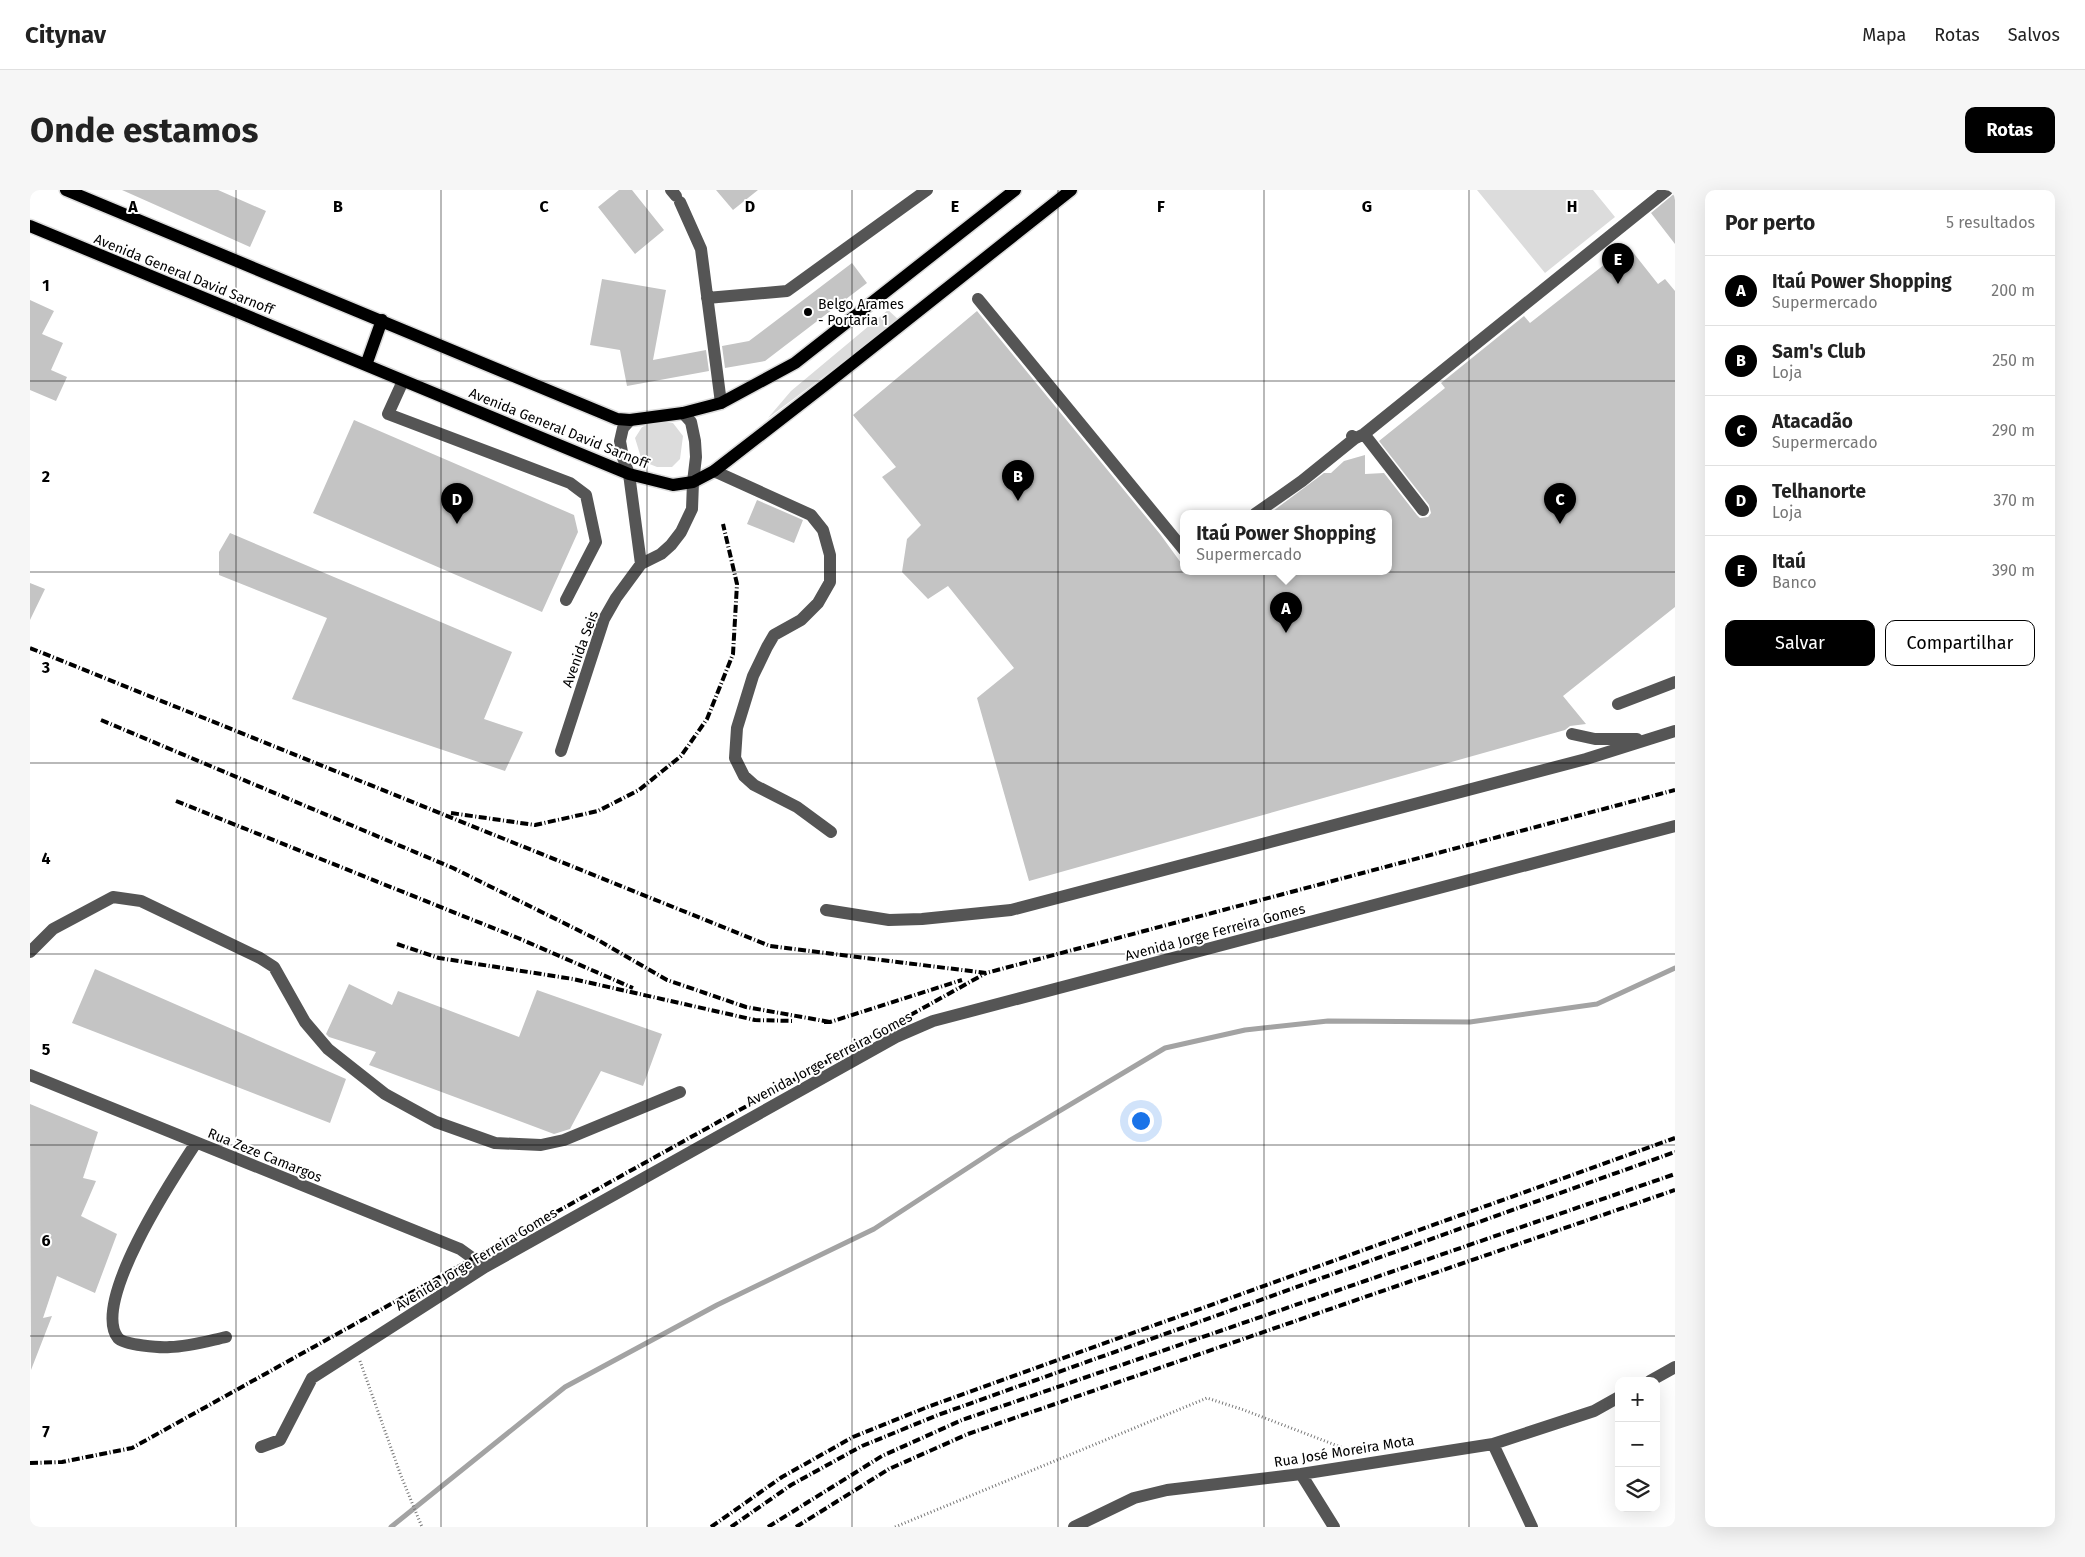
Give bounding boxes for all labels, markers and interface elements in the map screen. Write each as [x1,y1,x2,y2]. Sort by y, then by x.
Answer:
text: Citynav [25,21,106,49]
text: Mapa [1862,24,1906,46]
text: Rotas [1934,24,1980,46]
text: Salvos [2008,24,2060,46]
button: Rotas [1965,107,2055,153]
text: Onde estamos [30,109,258,151]
text: A [127,197,138,216]
text: B [333,197,343,216]
text: C [539,197,549,216]
text: D [745,197,755,216]
text: E [951,197,959,216]
text: F [1157,197,1165,216]
text: G [1362,197,1372,216]
text: H [1567,197,1577,216]
text: Por perto [1725,210,1815,236]
text: 5 resultados [1946,213,2035,232]
street label: Avenida General David Sarnoff [91,231,277,319]
pin: E [1602,243,1634,284]
text: Itaú Power Shopping [1772,270,1952,293]
text: 1 [42,276,50,295]
text: A [1736,281,1746,300]
text: 200 m [1991,281,2035,300]
text: Supermercado [1772,293,1878,312]
place label: Belgo Arames - Portaria 1 [818,296,904,329]
marker: Belgo Arames - Portaria 1 [802,306,814,318]
text: Sam's Club [1772,340,1866,363]
text: B [1736,351,1746,370]
text: 250 m [1992,351,2035,370]
text: Loja [1772,363,1802,382]
street label: Avenida General David Sarnoff [466,385,652,473]
text: Atacadão [1772,410,1853,433]
text: C [1736,421,1746,440]
text: 290 m [1992,421,2035,440]
text: Supermercado [1772,433,1878,452]
pin: B [1002,460,1034,501]
text: 2 [42,467,50,486]
text: Telhanorte [1772,480,1866,503]
pin: D [441,483,473,524]
pin: C [1544,483,1576,524]
text: D [1736,491,1746,510]
text: 370 m [1993,491,2035,510]
text: Loja [1772,503,1802,522]
popup [1180,510,1392,575]
text: Itaú Power Shopping [1196,522,1376,545]
text: Supermercado [1196,545,1302,564]
text: Itaú [1772,550,1806,573]
text: E [1737,561,1745,580]
text: 390 m [1992,561,2035,580]
text: Banco [1772,573,1816,592]
pin: A [1270,592,1302,633]
street label: Avenida Seis [559,608,602,690]
button: Salvar [1725,620,1875,666]
button: Compartilhar [1885,620,2035,666]
text: 3 [41,658,50,677]
text: 4 [41,849,51,868]
street label: Avenida Jorge Ferreira Gomes [1123,900,1307,965]
street label: Avenida Jorge Ferreira Gomes [743,1008,916,1111]
text: 5 [42,1040,51,1059]
your location [1128,1108,1154,1134]
street label: Rua Zeze Camargos [205,1125,325,1186]
street label: Avenida Jorge Ferreira Gomes [392,1204,561,1315]
text: 6 [41,1231,51,1250]
map controls [1615,1377,1660,1512]
button: + [1615,1377,1660,1422]
text: 7 [42,1422,50,1441]
button: − [1615,1422,1660,1467]
street label: Rua José Moreira Mota [1273,1432,1415,1471]
button: layers [1615,1467,1660,1512]

